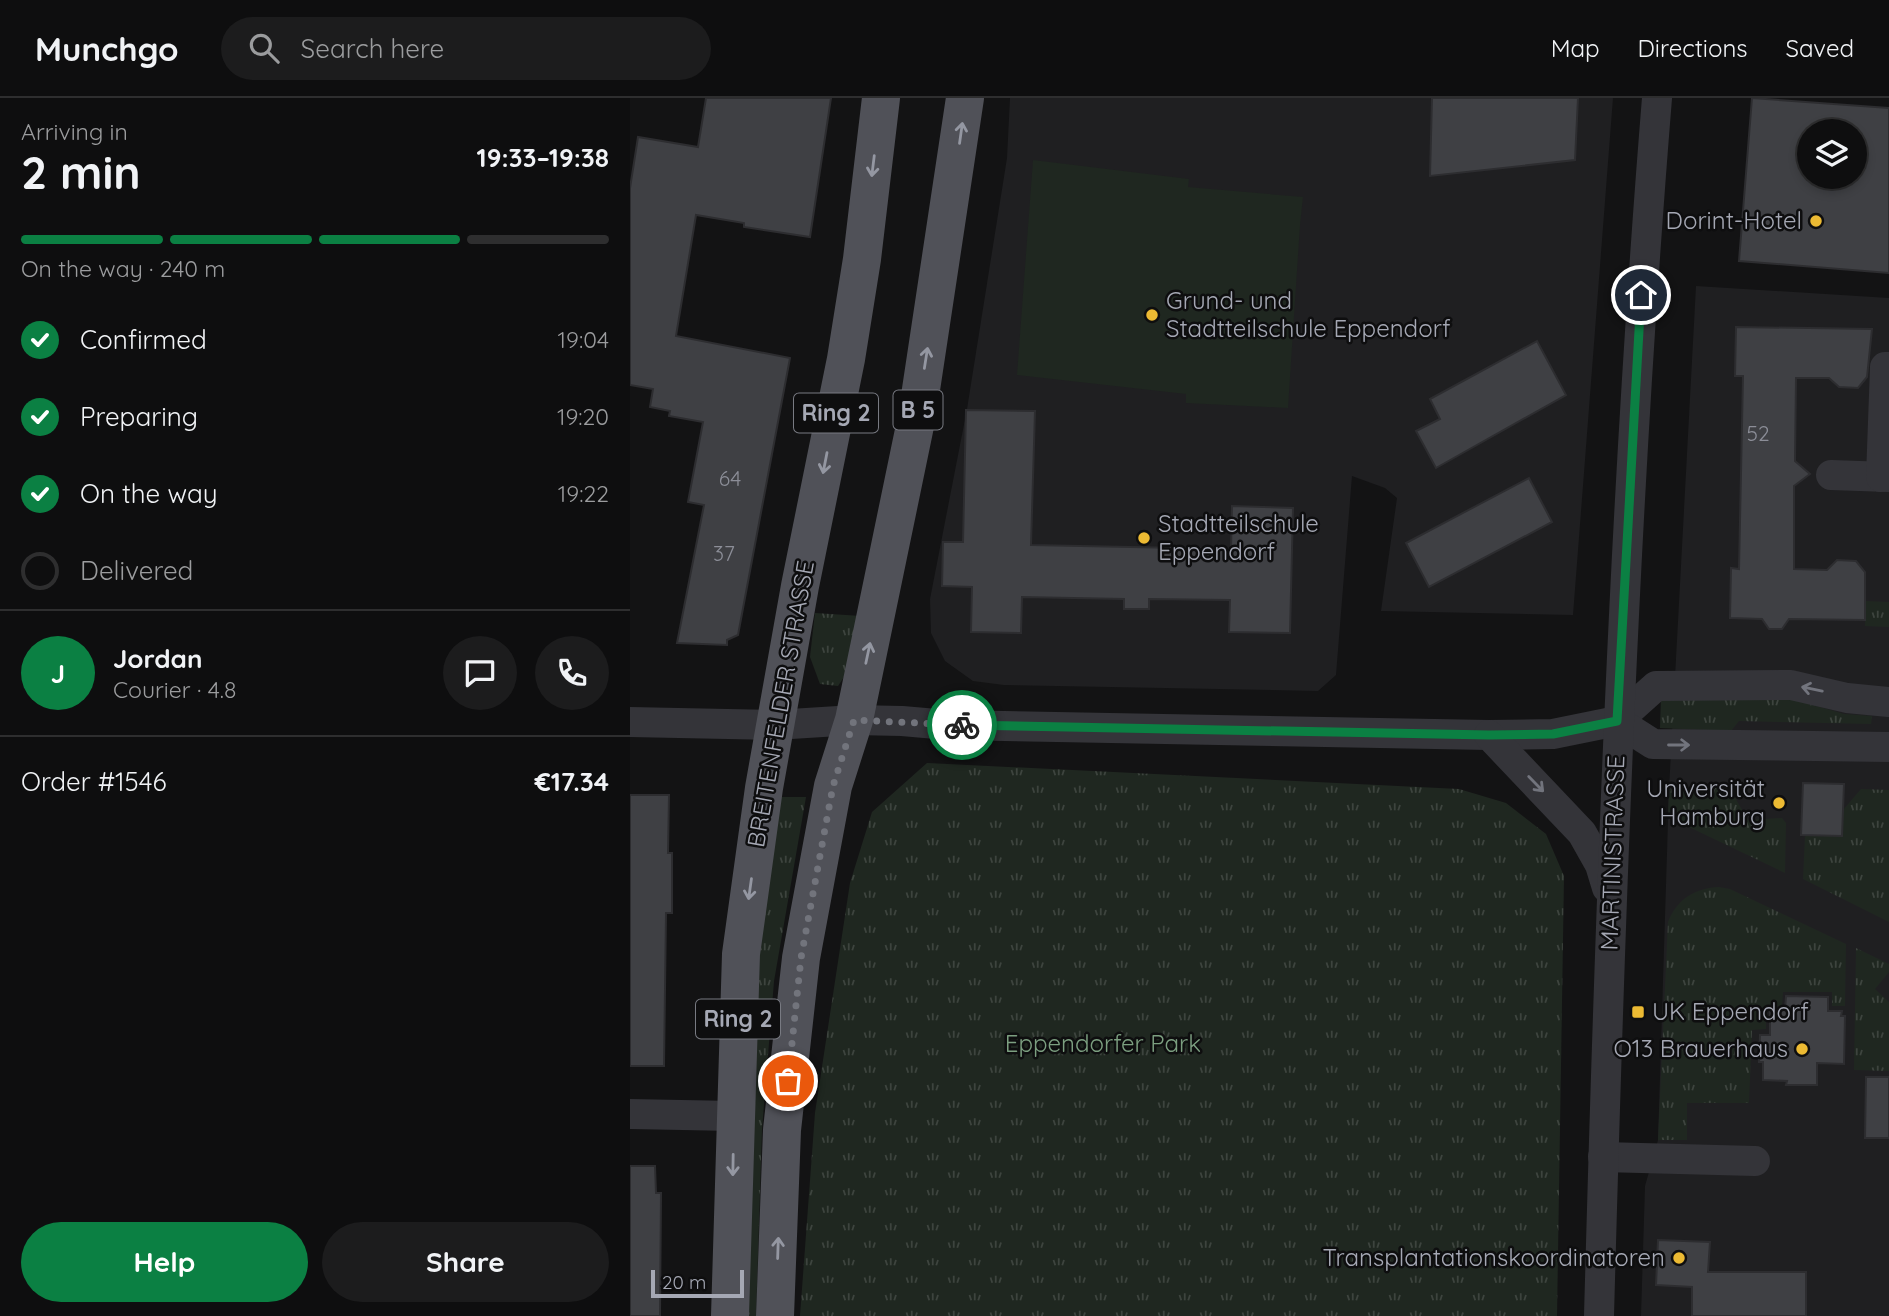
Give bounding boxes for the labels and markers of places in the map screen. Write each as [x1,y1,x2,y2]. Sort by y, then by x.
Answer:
place label: Dorint-Hotel [1665,205,1802,235]
marker: Dorint-Hotel [1808,213,1824,229]
pin [1611,265,1671,325]
place label: Grund- und Stadtteilschule Eppendorf [1166,285,1451,343]
marker: Grund- und Stadtteilschule Eppendorf [1144,307,1160,323]
place label: Stadtteilschule Eppendorf [1158,508,1319,566]
marker: Stadtteilschule Eppendorf [1136,530,1152,546]
place label: Universität Hamburg [1646,773,1765,831]
marker: Universität Hamburg [1771,795,1787,811]
place label: UK Eppendorf [1652,996,1809,1026]
marker: UK Eppendorf [1630,1004,1646,1020]
place label: O13 Brauerhaus [1613,1033,1788,1063]
marker: O13 Brauerhaus [1794,1041,1810,1057]
pin [758,1051,818,1111]
place label: Transplantationskoordinatoren [1322,1242,1665,1272]
marker: Transplantationskoordinatoren [1671,1250,1687,1266]

